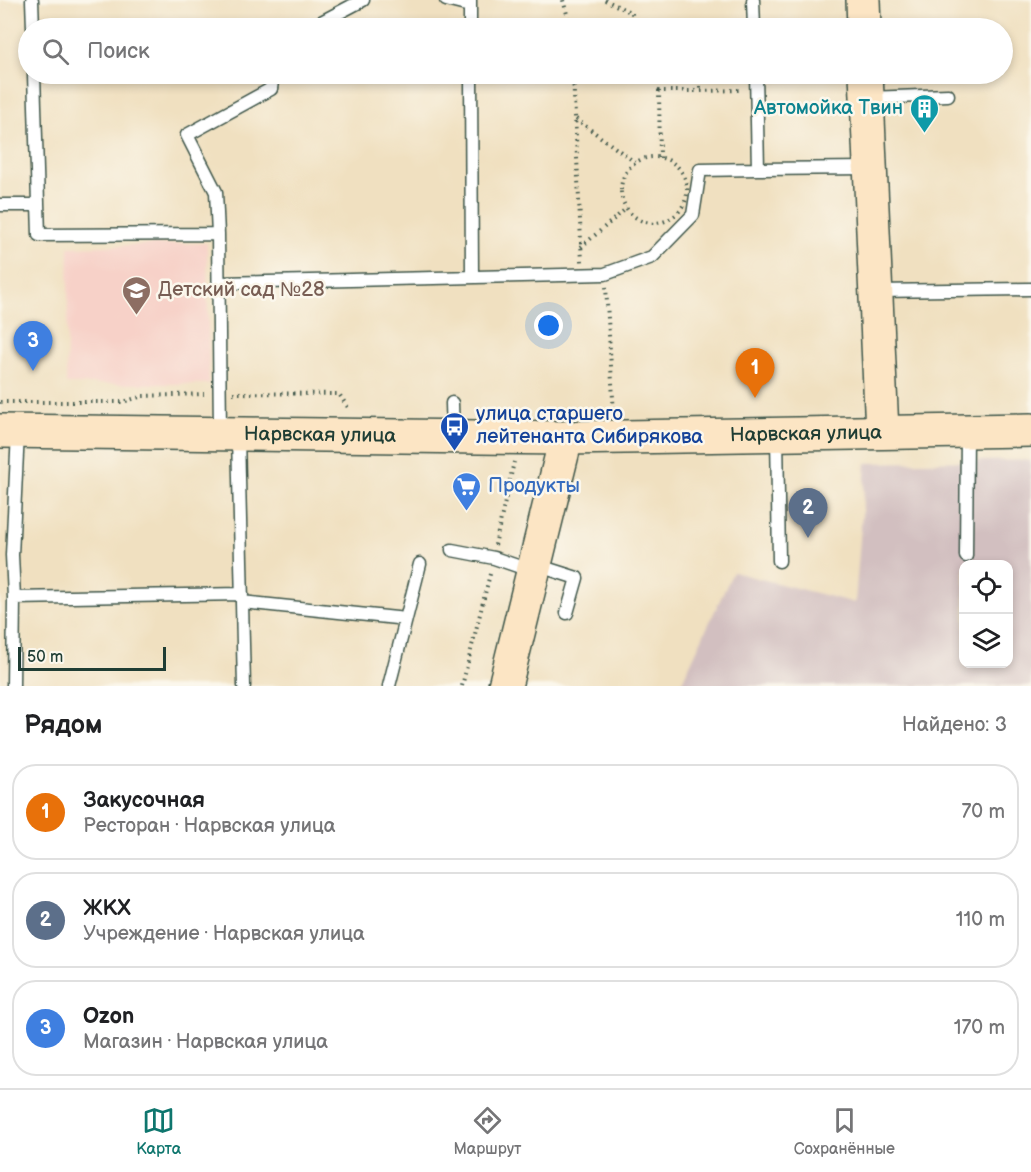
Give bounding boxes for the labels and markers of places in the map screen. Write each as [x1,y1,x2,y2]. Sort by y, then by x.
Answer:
building icon: Автомойка Твин [908,92,940,134]
place label: Автомойка Твин [753,96,903,120]
school or university icon: Детский сад №28 [121,274,153,316]
place label: Детский сад №28 [158,278,325,302]
pin: 3 [14,322,52,371]
pin: 1 [736,348,774,398]
place label: улица старшего лейтенанта Сибирякова [476,402,703,449]
bus stop icon: улица старшего лейтенанта Сибирякова [439,410,471,452]
supermarket icon: Продукты [451,470,483,512]
place label: Продукты [488,474,580,498]
pin: 2 [788,488,828,538]

